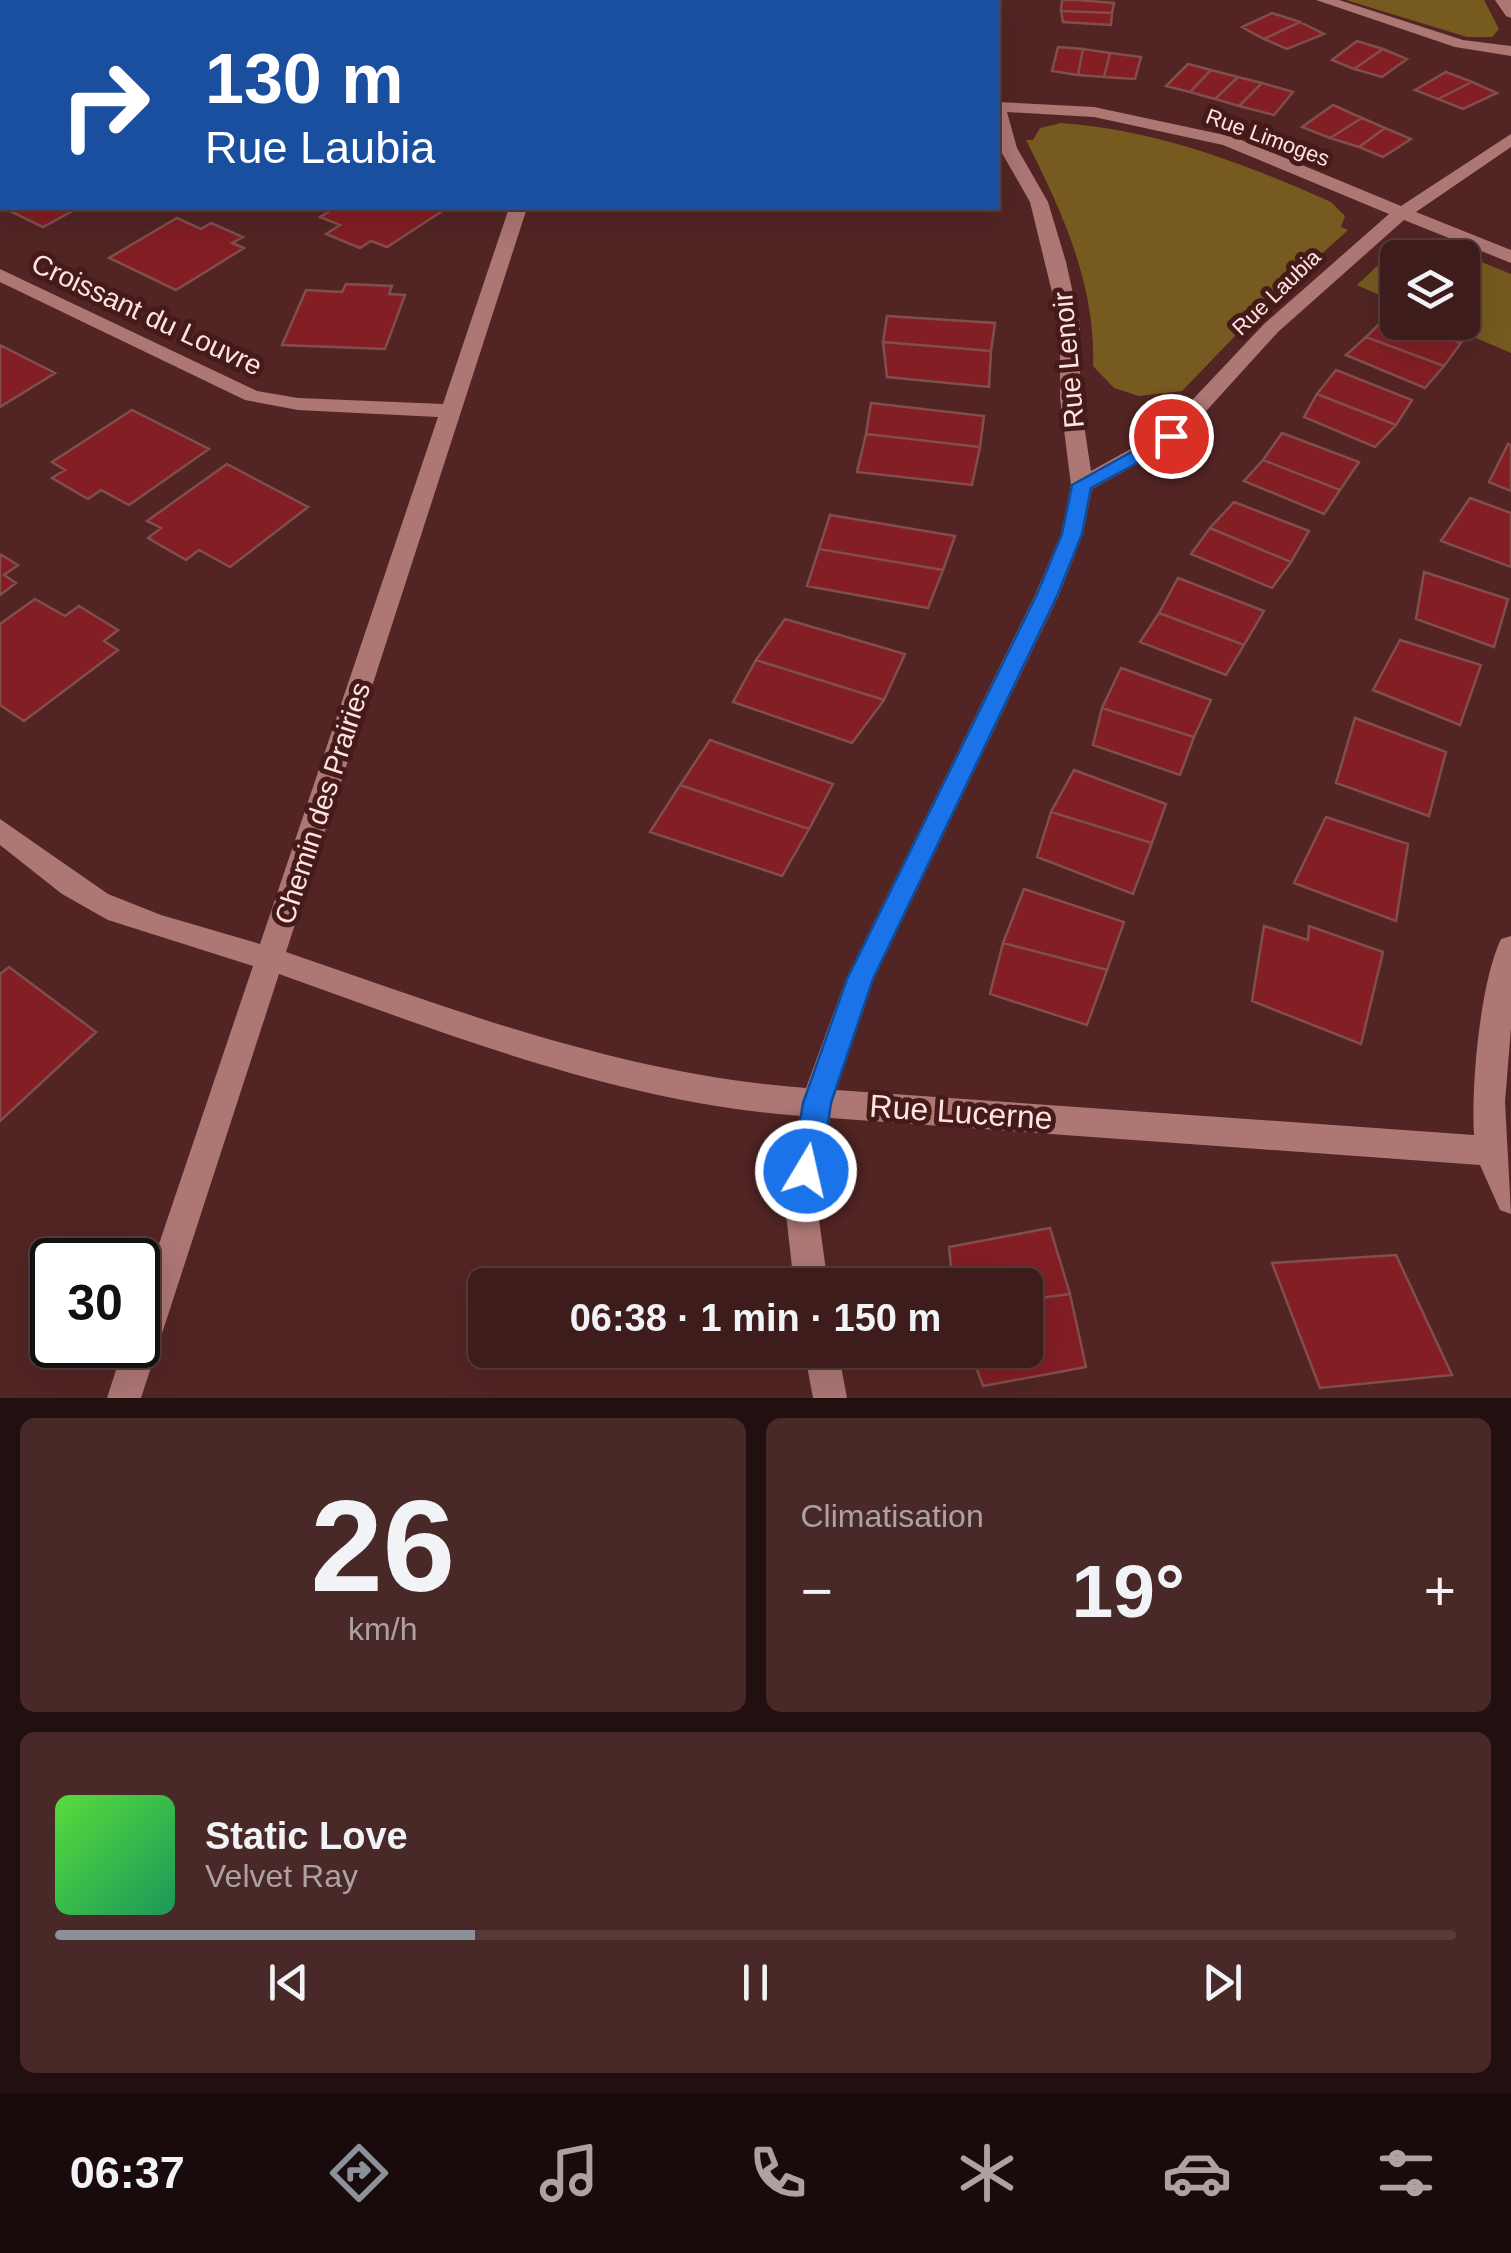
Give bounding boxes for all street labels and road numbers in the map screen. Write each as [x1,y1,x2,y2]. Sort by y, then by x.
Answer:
street label: Rue Limoges [1203,104,1333,171]
street label: Rue Laubia [1227,244,1326,340]
street label: Croissant du Louvre [27,247,267,381]
street label: Rue Lenoir [1047,290,1090,430]
street label: Chemin des Prairies [269,678,376,928]
street label: Rue Lucerne [868,1088,1054,1136]

